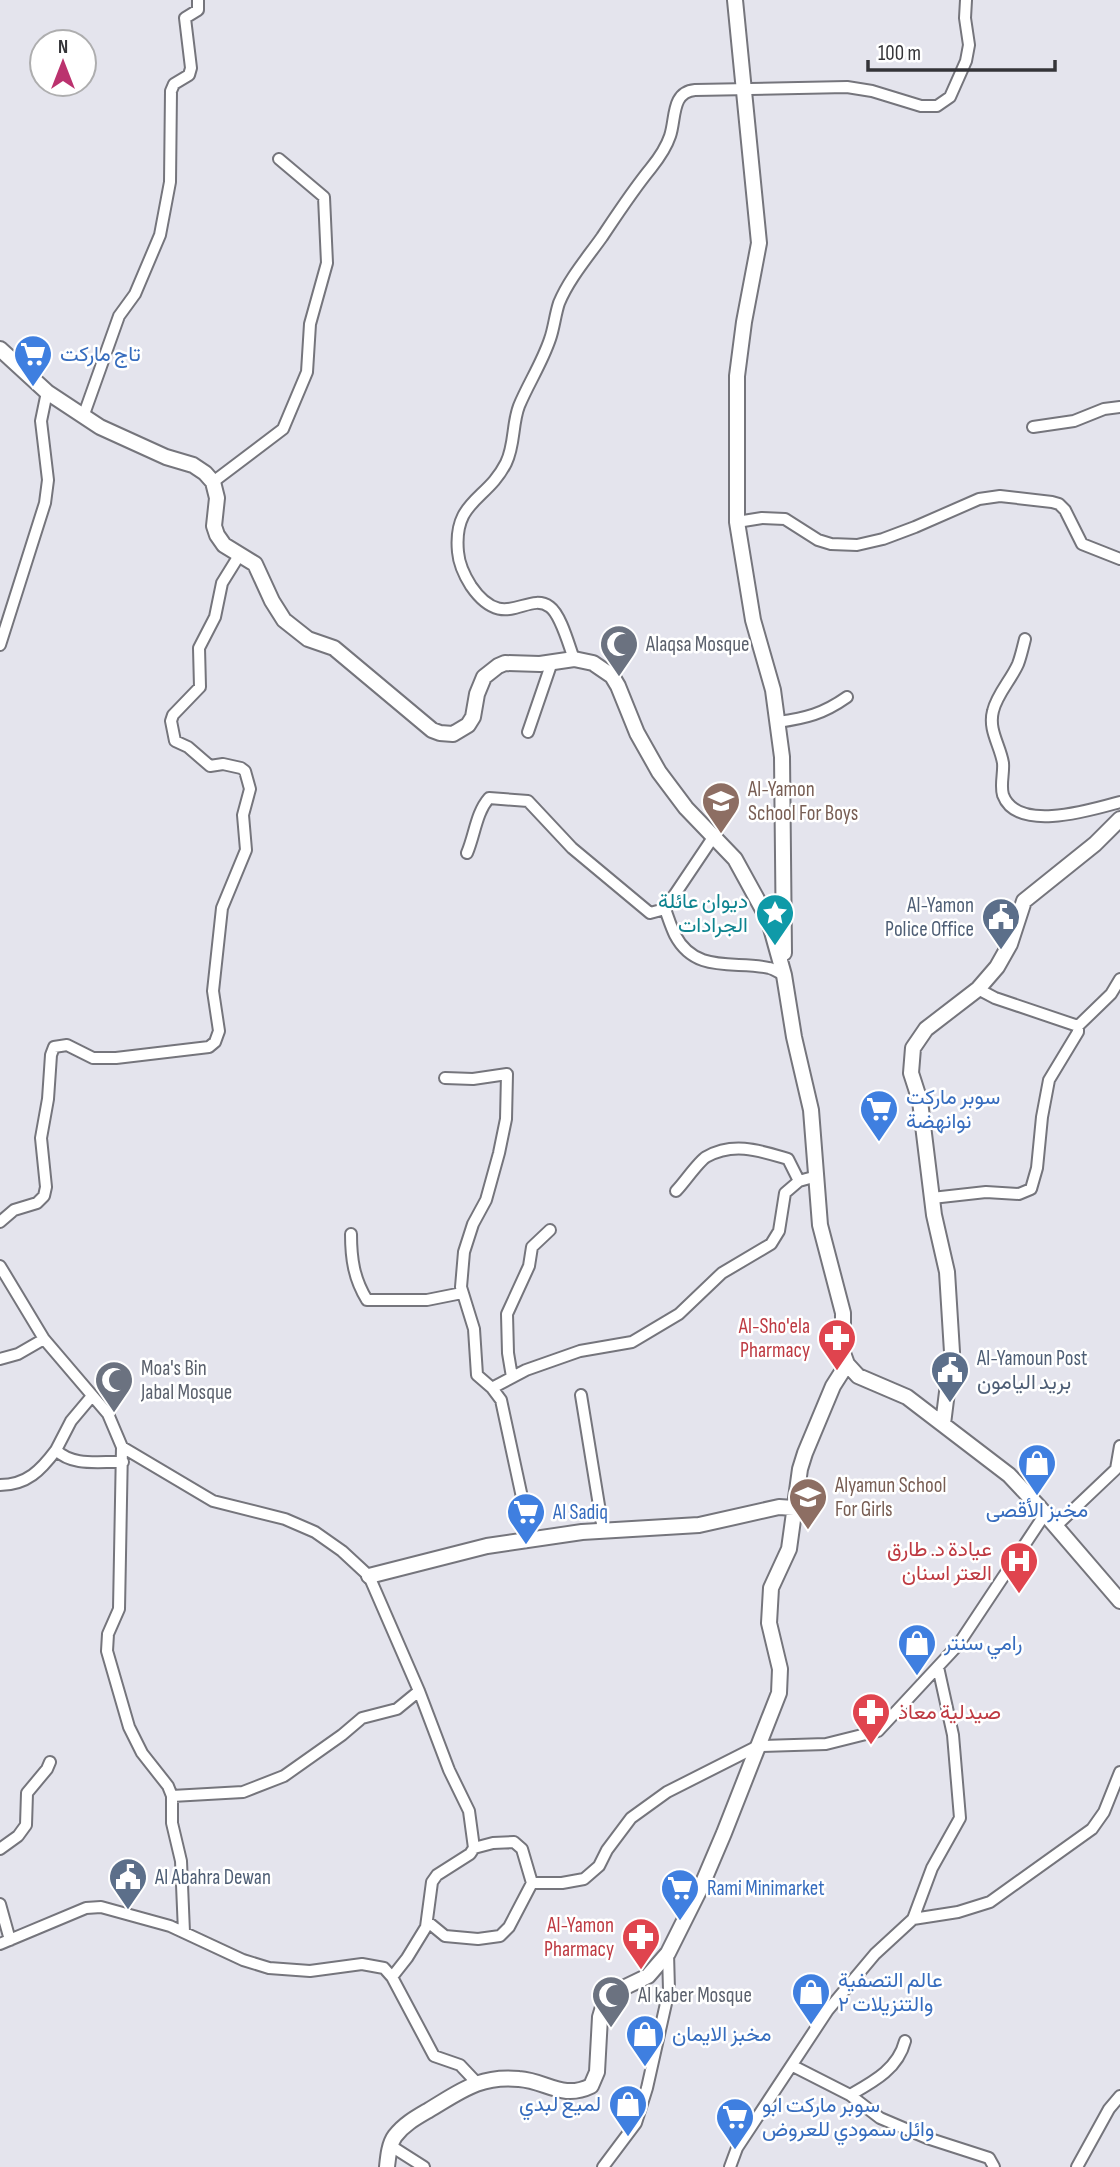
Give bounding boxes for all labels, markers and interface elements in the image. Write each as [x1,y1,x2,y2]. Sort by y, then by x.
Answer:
north arrow [28,28,98,98]
scale bar [868,28,1055,72]
text: N [58,36,68,59]
text: 100 m [878,41,921,66]
supermarket icon: تاج ماركت [12,333,54,388]
place label: تاج ماركت [60,342,141,368]
mosque icon: Alaqsa Mosque [598,623,640,678]
place label: Alaqsa Mosque [645,632,750,657]
place label: Al-Yamon School For Boys [747,777,858,826]
school or university icon: Al-Yamon School For Boys [700,780,742,835]
place label: ديوان عائلة الجرادات [658,889,748,938]
place icon: ديوان عائلة الجرادات [754,892,796,947]
place label: Al-Yamon Police Office [885,893,974,942]
public building icon: Al-Yamon Police Office [980,896,1022,951]
place label: سوبر ماركت نوانهضة [906,1085,1000,1134]
supermarket icon: سوبر ماركت نوانهضة [858,1088,900,1143]
place label: Al-Sho'ela Pharmacy [738,1314,810,1363]
pharmacy icon: Al-Sho'ela Pharmacy [816,1317,858,1372]
place label: Al-Yamoun Post بريد اليامون [976,1346,1087,1395]
public building icon: Al-Yamoun Post بريد اليامون [929,1349,971,1404]
place label: Moa's Bin Jabal Mosque [140,1356,232,1405]
mosque icon: Moa's Bin Jabal Mosque [93,1359,135,1414]
shop icon: مخبز الأقصى [1016,1442,1058,1497]
place label: Alyamun School For Girls [834,1473,946,1522]
school or university icon: Alyamun School For Girls [787,1476,829,1531]
supermarket icon: Al Sadiq [505,1491,547,1546]
place label: مخبز الأقصى [986,1498,1088,1523]
place label: Al Sadiq [552,1500,608,1525]
place label: عيادة د. طارق العتر اسنان [887,1537,992,1586]
hospital icon: عيادة د. طارق العتر اسنان [998,1540,1040,1595]
shop icon: رامي سنتر [896,1622,938,1677]
place label: رامي سنتر [943,1631,1022,1660]
pharmacy icon: صيدلية معاذ [850,1691,892,1746]
place label: صيدلية معاذ [898,1700,1001,1725]
public building icon: Al Abahra Dewan [107,1856,149,1911]
place label: Al Abahra Dewan [154,1865,271,1890]
supermarket icon: Rami Minimarket [659,1867,701,1922]
place label: Rami Minimarket [707,1876,825,1901]
place label: Al-Yamon Pharmacy [544,1913,614,1962]
pharmacy icon: Al-Yamon Pharmacy [620,1916,662,1971]
place label: عالم التصفية والتنزيلات ٢ [838,1968,943,2017]
shop icon: عالم التصفية والتنزيلات ٢ [790,1971,832,2026]
mosque icon: Al kaber Mosque [590,1974,632,2029]
place label: Al kaber Mosque [637,1983,752,2008]
shop icon: مخبز الايمان [624,2013,666,2068]
place label: مخبز الايمان [672,2022,771,2047]
shop icon: لميع لبدي [607,2083,649,2138]
place label: لميع لبدي [519,2092,601,2121]
place label: سوبر ماركت ابو وائل سمودي للعروض [762,2093,934,2146]
supermarket icon: سوبر ماركت ابو وائل سمودي للعروض [714,2096,756,2151]

